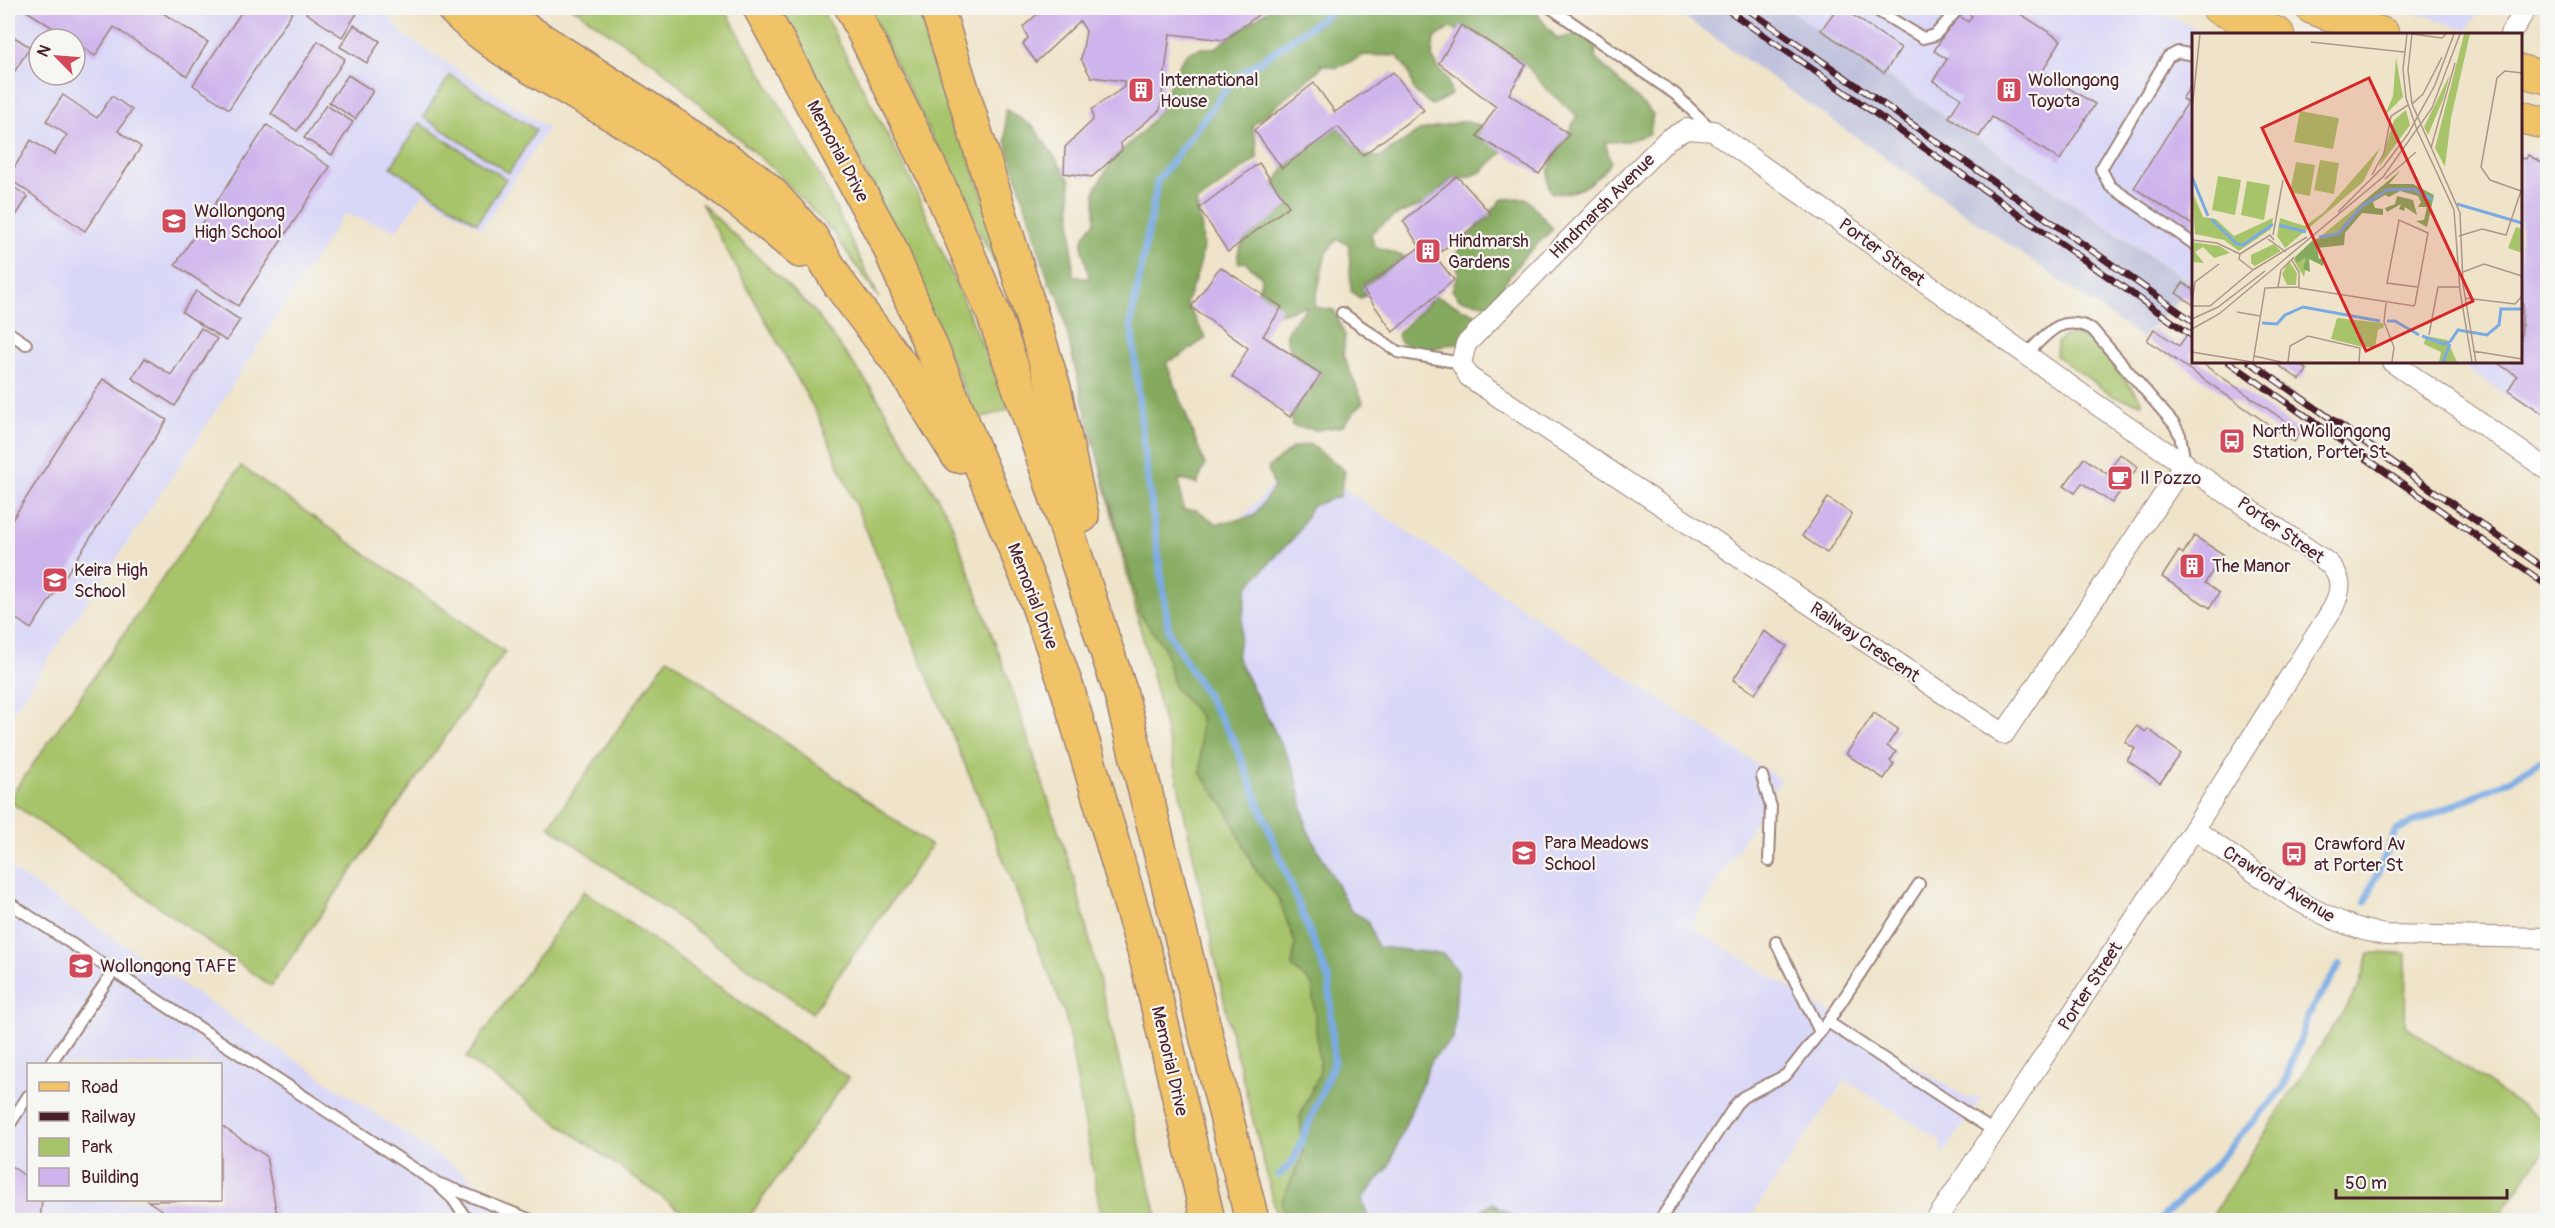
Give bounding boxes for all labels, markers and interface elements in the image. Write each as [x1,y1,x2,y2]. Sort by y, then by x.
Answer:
north arrow [27,27,87,87]
inset map [2192,33,2522,363]
text: N [33,42,56,60]
place label: International House [1160,69,1258,113]
place label: Wollongong Toyota [2028,69,2119,113]
building icon: International House [1126,75,1156,105]
building icon: Wollongong Toyota [1994,75,2024,105]
street label: Memorial Drive [801,96,874,206]
street label: Hindmarsh Avenue [1545,149,1660,264]
place label: Wollongong High School [194,200,285,244]
school or university icon: Wollongong High School [159,206,189,236]
street label: Porter Street [1834,213,1930,292]
place label: Hindmarsh Gardens [1448,230,1529,274]
building icon: Hindmarsh Gardens [1413,236,1443,266]
place label: North Wollongong Station, Porter St [2252,420,2391,464]
bus stop icon: North Wollongong Station, Porter St [2217,426,2247,456]
cafe icon: Il Pozzo [2105,463,2135,493]
place label: Il Pozzo [2140,467,2202,490]
street label: Porter Street [2233,492,2329,569]
street label: Memorial Drive [1002,540,1063,653]
building icon: The Manor [2177,551,2207,581]
place label: The Manor [2212,555,2291,578]
place label: Keira High School [74,559,148,603]
school or university icon: Keira High School [40,565,70,595]
street label: Railway Crescent [1805,597,1925,688]
place label: Para Meadows School [1544,832,1649,876]
place label: Crawford Av at Porter St [2314,833,2405,877]
school or university icon: Para Meadows School [1509,838,1539,868]
bus stop icon: Crawford Av at Porter St [2279,839,2309,869]
street label: Crawford Avenue [2218,841,2339,928]
street label: Porter Street [2053,937,2128,1035]
school or university icon: Wollongong TAFE [66,951,96,981]
place label: Wollongong TAFE [100,955,236,978]
street label: Memorial Drive [1146,1004,1193,1118]
legend [27,1063,222,1201]
text: Road [81,1076,118,1099]
text: Railway [81,1106,136,1129]
text: Park [81,1136,113,1159]
scale bar [2336,1162,2507,1200]
text: Building [81,1166,139,1189]
text: 50 m [2345,1172,2387,1195]

